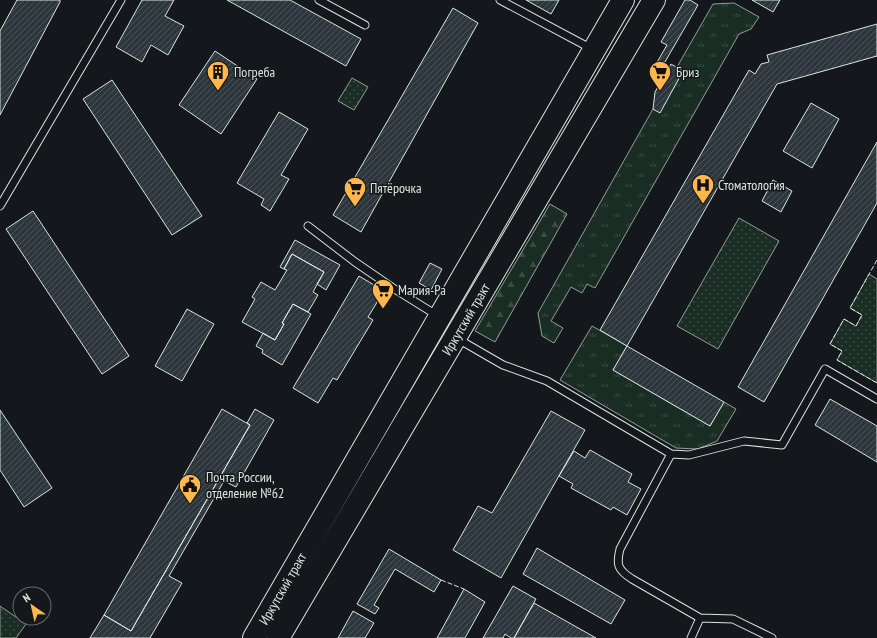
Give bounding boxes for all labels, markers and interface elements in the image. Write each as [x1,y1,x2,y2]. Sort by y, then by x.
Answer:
building icon: Погреба [205,59,231,92]
supermarket icon: Бриз [647,59,673,92]
place label: Погреба [234,63,275,81]
place label: Бриз [676,63,699,81]
hospital icon: Стоматология [690,172,716,205]
supermarket icon: Пятёрочка [342,175,368,208]
place label: Стоматология [718,176,785,194]
place label: Пятёрочка [370,179,422,197]
supermarket icon: Мария-Ра [370,277,396,310]
street label: Иркутский тракт [438,280,494,359]
place label: Мария-Ра [398,281,446,299]
place label: Почта России, отделение №62 [206,468,284,502]
public building icon: Почта России, отделение №62 [177,472,203,505]
street label: Иркутский тракт [255,549,311,628]
north arrow [12,586,52,626]
text: N [20,590,33,605]

